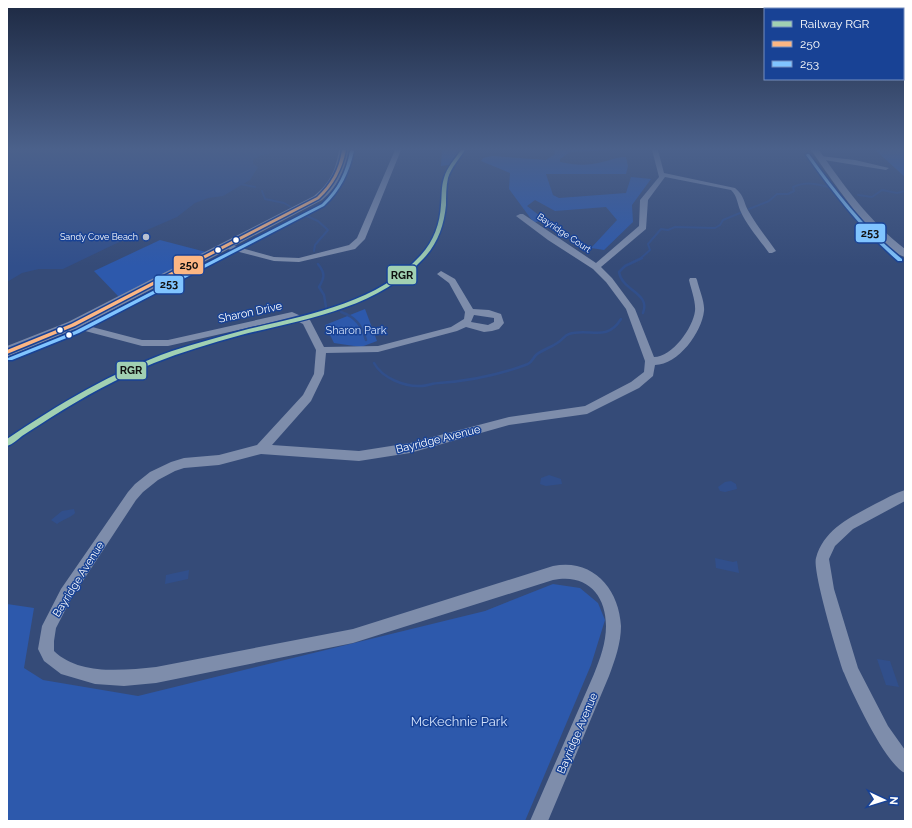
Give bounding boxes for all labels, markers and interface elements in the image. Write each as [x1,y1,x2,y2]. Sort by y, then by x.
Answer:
legend [764,8,904,80]
text: Railway RGR [800,17,870,31]
text: 250 [800,37,820,51]
text: 253 [800,57,819,71]
street label: Bayridge Court [535,211,593,255]
line badge: 253 [855,223,886,243]
text: 253 [861,227,879,240]
place label: Sandy Cove Beach [60,232,138,242]
marker: Sandy Cove Beach [141,232,151,242]
unlabelled marker [231,235,241,245]
unlabelled marker [213,245,223,255]
line badge: 250 [173,255,204,275]
text: 250 [179,259,199,272]
line badge: RGR [387,265,417,285]
text: RGR [391,269,414,282]
line badge: 253 [154,275,184,294]
text: 253 [160,278,178,291]
street label: Sharon Drive [217,299,284,326]
park label: Sharon Park [326,324,387,337]
unlabelled marker [55,325,65,335]
unlabelled marker [64,330,74,340]
line badge: RGR [116,361,147,380]
text: RGR [120,364,143,377]
street label: Bayridge Avenue [395,423,482,456]
street label: Bayridge Avenue [50,539,107,619]
street label: Bayridge Avenue [555,690,601,776]
park label: McKechnie Park [411,714,507,729]
north arrow [864,780,904,820]
text: N [887,796,900,805]

